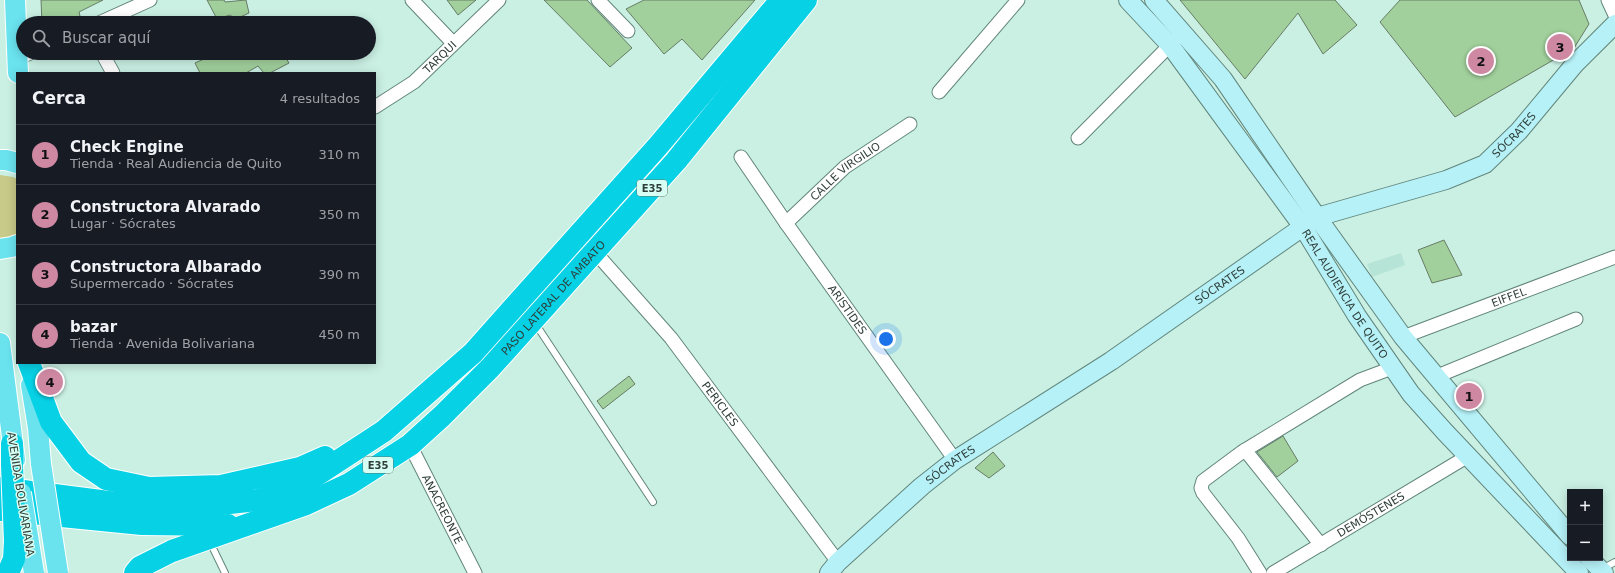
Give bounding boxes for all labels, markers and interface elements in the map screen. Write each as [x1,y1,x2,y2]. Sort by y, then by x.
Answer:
search box [16,16,376,60]
icon: search [30,27,52,49]
text: Buscar aquí [62,29,150,47]
pin: 3 [1547,32,1573,62]
street label: TARQUI [420,39,459,77]
pin: 2 [1468,46,1494,76]
text: Cerca [32,88,86,108]
text: 4 resultados [280,91,360,106]
street label: SÓCRATES [1489,110,1539,161]
text: Check Engine [70,138,184,156]
street label: CALLE VIRGILIO [808,139,883,203]
text: 1 [40,147,50,162]
text: 310 m [318,147,360,162]
text: Tienda · Real Audiencia de Quito [70,156,282,171]
road number: E35 [637,180,667,196]
text: Constructora Alvarado [70,198,261,216]
text: 2 [40,207,50,222]
text: 350 m [318,207,360,222]
text: Lugar · Sócrates [70,216,176,231]
street label: REAL AUDIENCIA DE QUITO [1299,227,1391,362]
street label: PASO LATERAL DE AMBATO [499,238,609,358]
text: Constructora Albarado [70,258,261,276]
street label: SÓCRATES [1193,263,1248,307]
text: 3 [40,267,50,282]
text: 390 m [318,267,360,282]
text: Supermercado · Sócrates [70,276,234,291]
street label: ARISTIDES [825,282,869,337]
street label: EIFFEL [1490,285,1529,310]
text: bazar [70,318,117,336]
text: 4 [40,327,50,342]
text: 450 m [318,327,360,342]
your location [876,329,896,349]
text: Tienda · Avenida Bolivariana [70,336,255,351]
pin: 4 [37,367,63,397]
street label: PERICLES [699,379,741,429]
pin: 1 [1456,381,1482,411]
street label: AVENIDA BOLIVARIANA [4,431,37,558]
street label: SÓCRATES [923,443,978,487]
road number: E35 [363,457,393,473]
street label: ANACREONTE [419,473,465,546]
map controls [1567,489,1603,561]
button: + [1567,489,1603,525]
street label: DEMÓSTENES [1335,490,1407,540]
button: − [1567,525,1603,561]

